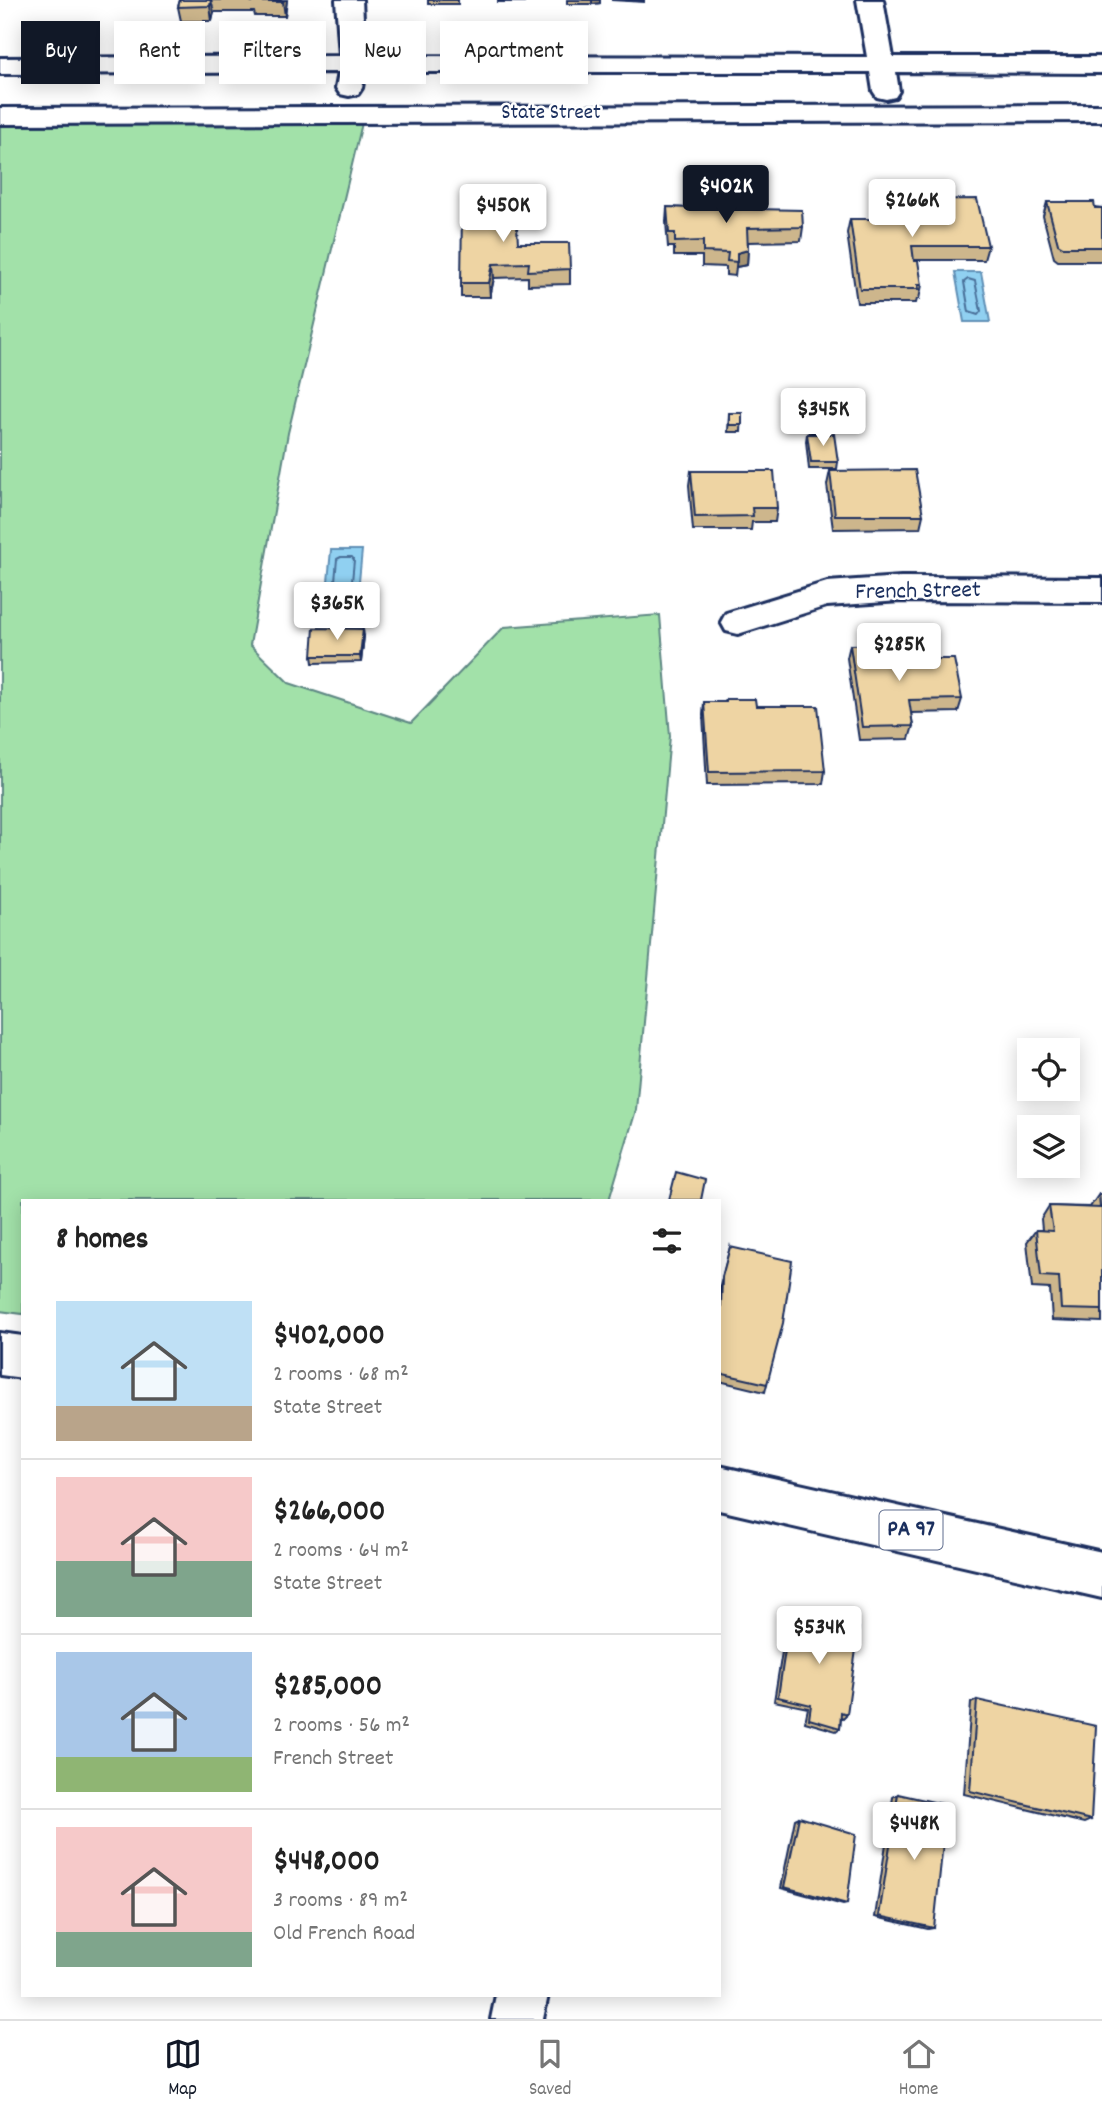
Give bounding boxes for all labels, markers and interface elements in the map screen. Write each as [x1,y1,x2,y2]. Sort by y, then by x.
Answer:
chip: Buy [21,21,100,84]
chip: Rent [114,21,205,84]
chip: Filters [219,21,326,84]
chip: New [340,21,426,84]
chip: Apartment [440,21,588,84]
street label: State Street [501,99,601,129]
pin: $402K [677,166,775,225]
text: $402K [699,171,753,204]
pin: $266K [863,180,961,239]
pin: $450K [454,184,552,244]
text: $266K [885,185,939,218]
text: $450K [475,190,531,223]
pin: $345K [774,388,872,448]
text: $345K [797,394,849,427]
street label: French Street [855,574,981,610]
pin: $365K [288,582,386,642]
text: $365K [310,588,364,621]
pin: $285K [850,624,948,683]
text: $285K [873,629,925,662]
map controls [1017,1038,1080,1178]
button: locate [1017,1038,1080,1101]
button: layers [1017,1115,1080,1178]
text: 8 homes [56,1220,148,1263]
icon: filters [648,1222,686,1260]
text: $402,000 [273,1316,385,1359]
icon: home [112,1329,196,1413]
text: 2 rooms · 68 m² [273,1359,409,1392]
text: State Street [273,1392,382,1425]
text: $266,000 [273,1492,385,1535]
icon: home [112,1505,196,1589]
road number: PA 97 [880,1511,942,1550]
text: 2 rooms · 64 m² [273,1535,409,1568]
text: State Street [273,1568,382,1601]
pin: $534K [770,1606,868,1666]
text: $534K [793,1612,845,1645]
text: $285,000 [273,1667,382,1710]
icon: home [112,1680,196,1764]
text: 2 rooms · 56 m² [273,1710,410,1743]
text: French Street [273,1743,393,1776]
pin: $448K [865,1802,963,1862]
text: $448K [889,1808,939,1841]
text: $448,000 [273,1842,380,1885]
icon: home [112,1855,196,1939]
text: 3 rooms · 89 m² [273,1885,408,1918]
text: Old French Road [273,1918,415,1951]
tab: Map [164,2035,202,2104]
tab: Saved [529,2035,571,2104]
tab: Home [899,2035,938,2104]

